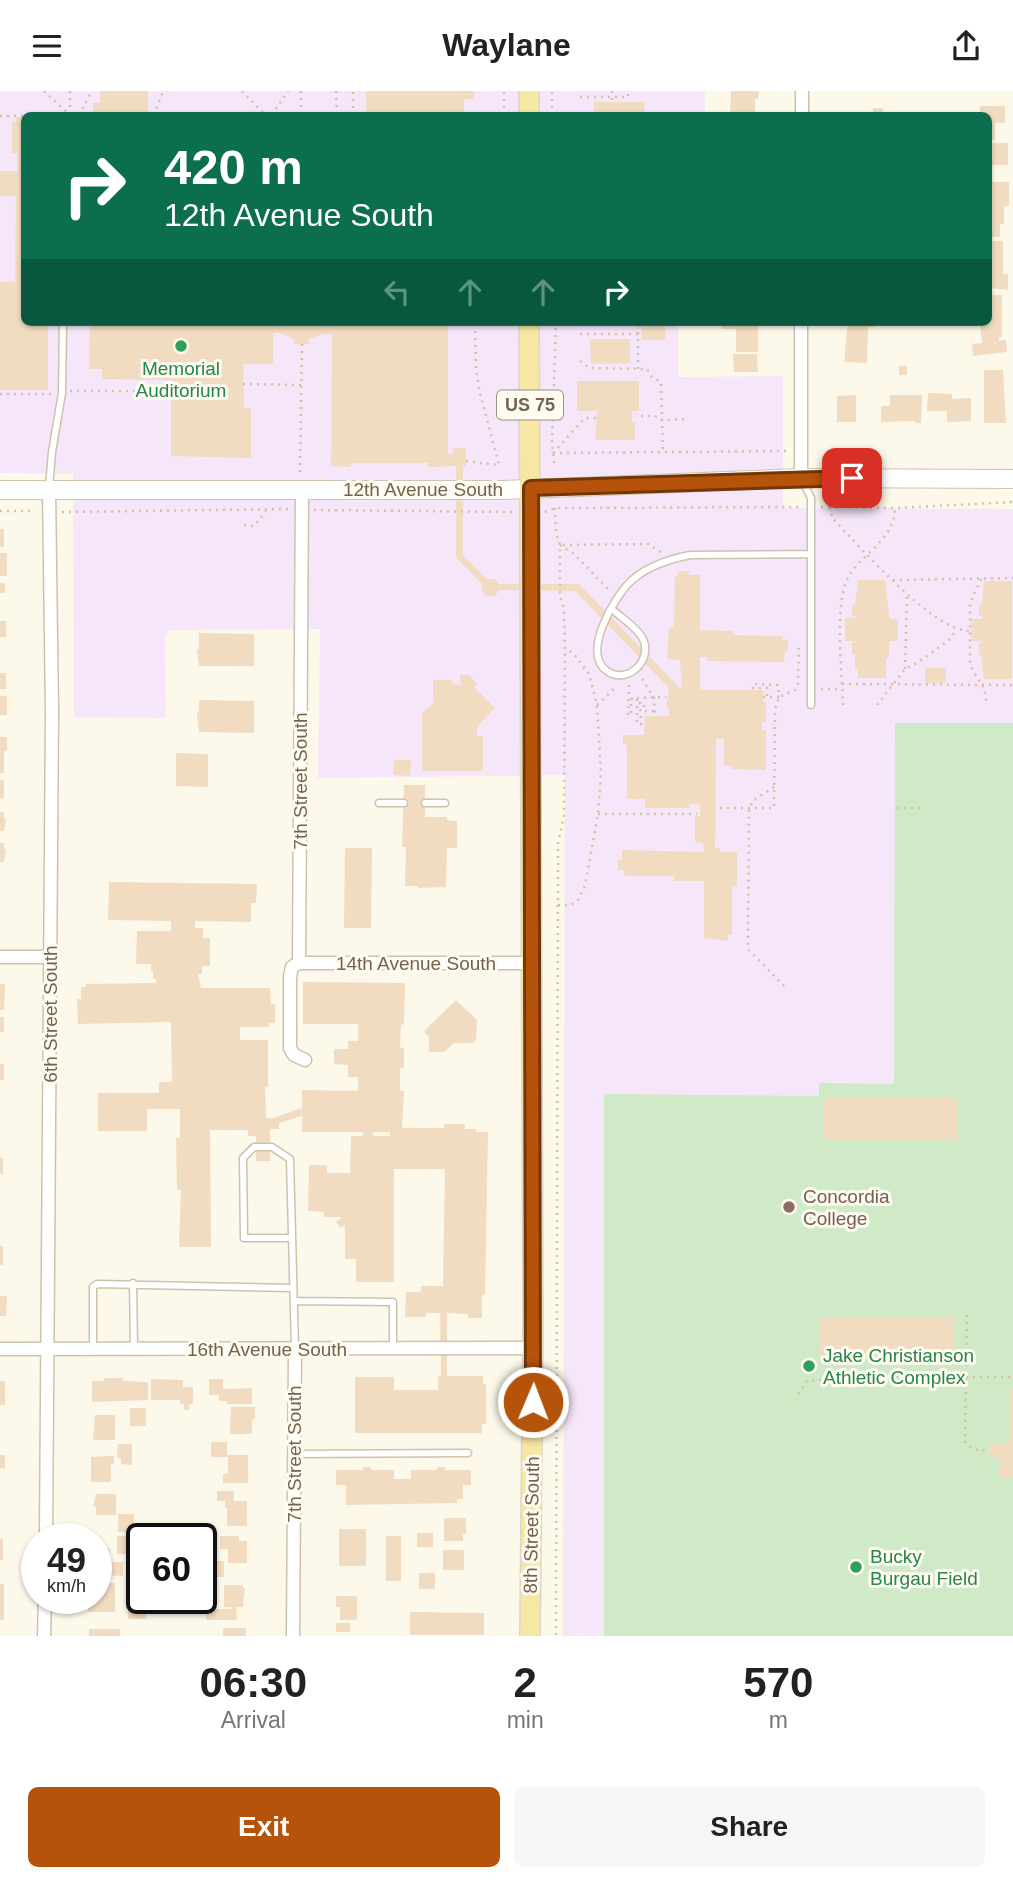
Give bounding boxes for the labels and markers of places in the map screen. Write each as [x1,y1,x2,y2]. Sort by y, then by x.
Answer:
marker: Memorial Auditorium [173,338,189,354]
place label: Memorial Auditorium [136,358,226,401]
pin [822,448,882,508]
place label: Concordia College [803,1186,890,1229]
marker: Concordia College [781,1199,797,1215]
place label: Jake Christianson Athletic Complex [823,1345,974,1388]
marker: Jake Christianson Athletic Complex [801,1358,817,1374]
place label: Bucky Burgau Field [870,1546,978,1589]
marker: Bucky Burgau Field [848,1559,864,1575]

